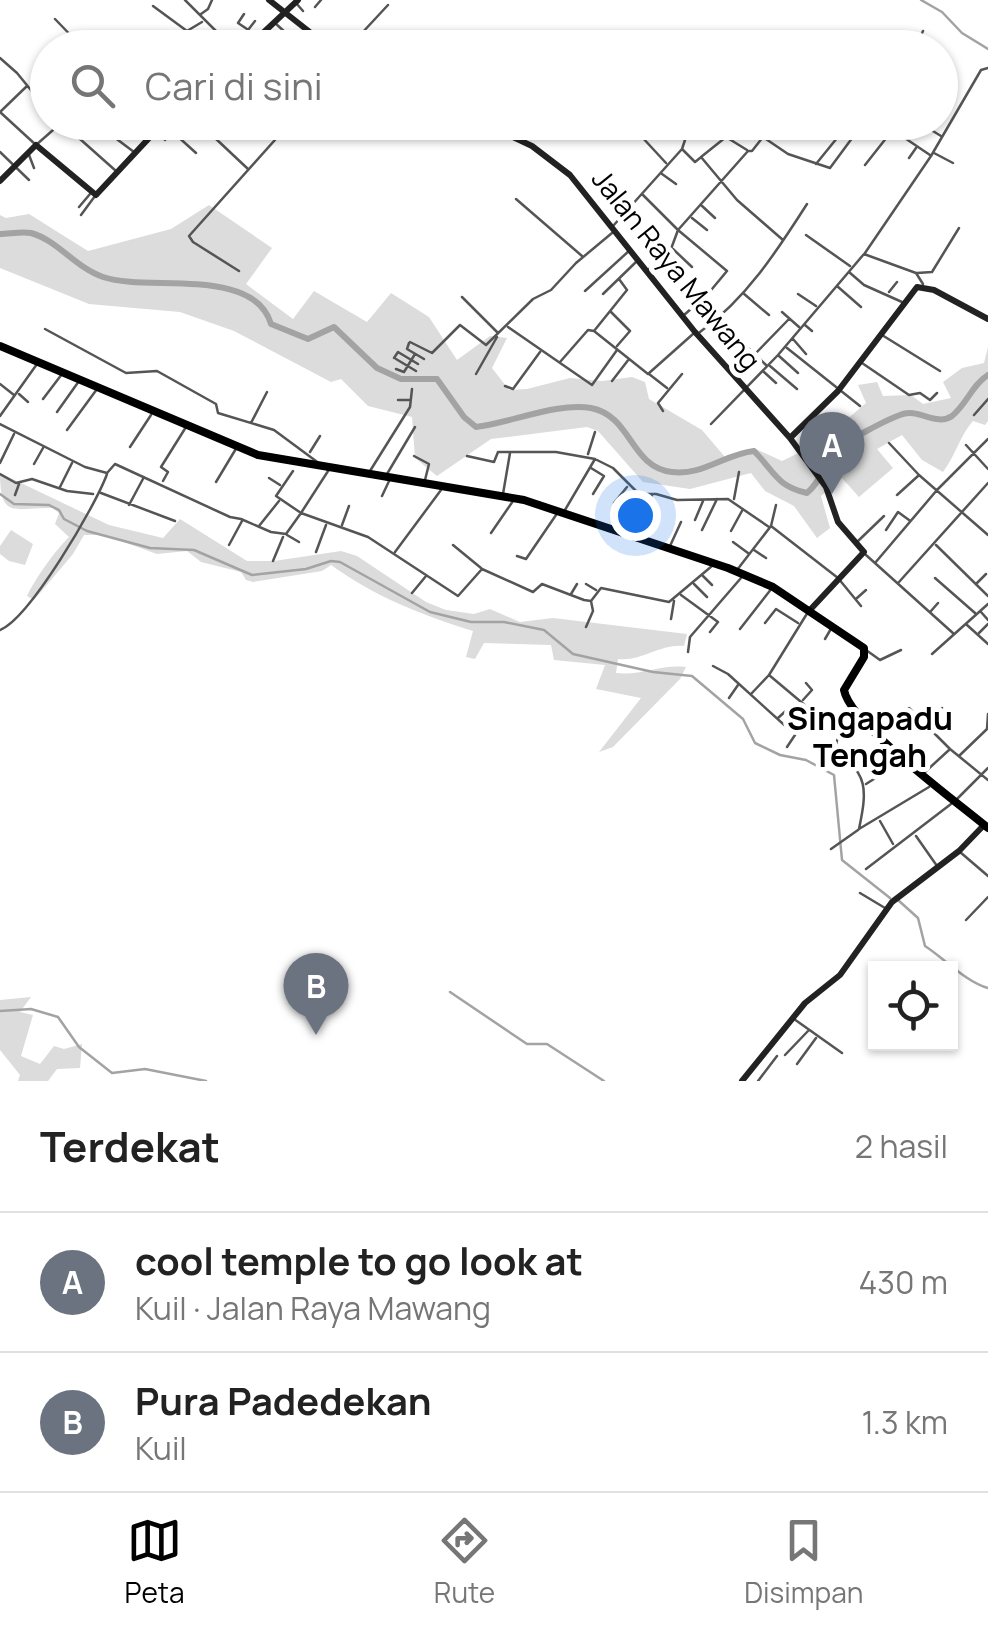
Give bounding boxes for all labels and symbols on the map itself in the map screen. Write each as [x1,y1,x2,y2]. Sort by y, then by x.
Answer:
street label: Jalan Raya Mawang [584,160,770,378]
pin: A [800,412,864,494]
your location [610,490,661,541]
district label: Singapadu Tengah [787,696,953,777]
pin: B [284,952,348,1035]

